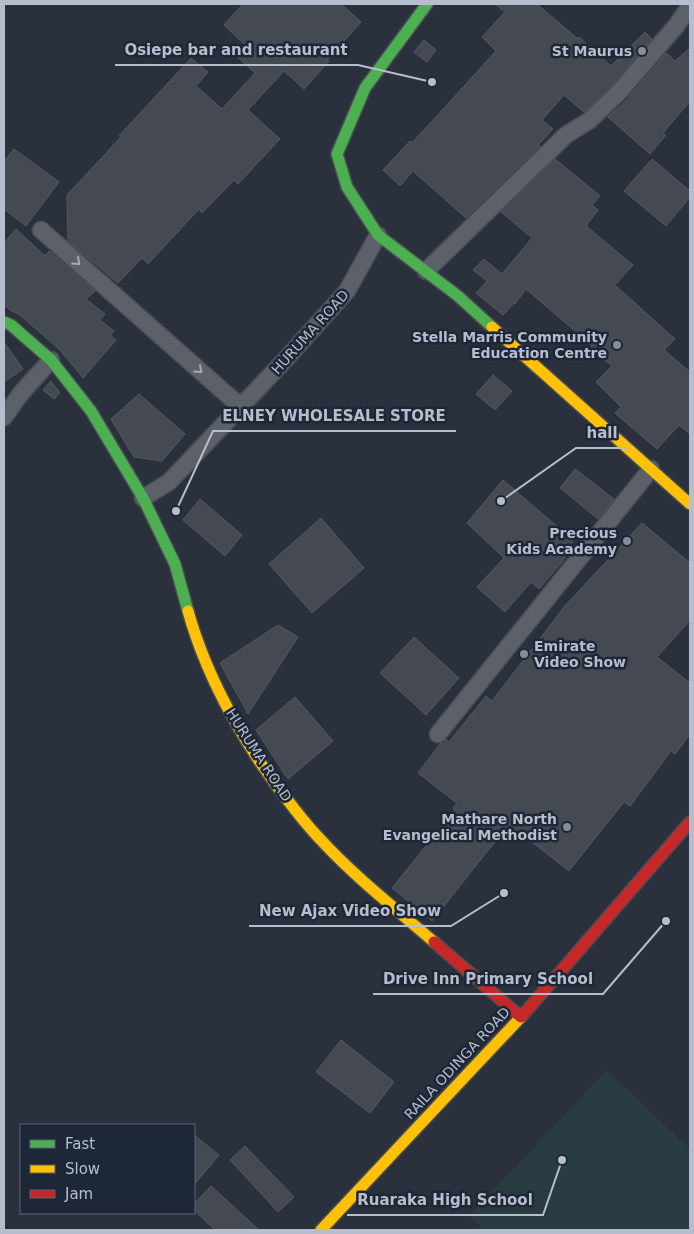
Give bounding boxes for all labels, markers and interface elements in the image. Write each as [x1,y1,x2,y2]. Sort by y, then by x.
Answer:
callout: Osiepe bar and restaurant [115,35,358,65]
text: Osiepe bar and restaurant [124,41,348,59]
place label: St Maurus [552,43,632,59]
marker: St Maurus [636,45,648,57]
one-way arrow [72,256,81,265]
street label: HURUMA ROAD [268,287,352,377]
place label: Stella Marris Community Education Centre [412,329,607,361]
marker: Stella Marris Community Education Centre [611,339,623,351]
one-way arrow [193,364,202,373]
callout: ELNEY WHOLESALE STORE [213,401,456,431]
text: ELNEY WHOLESALE STORE [222,407,446,425]
callout: hall [576,418,627,448]
text: hall [586,424,618,442]
place label: Precious Kids Academy [506,525,617,557]
marker: Precious Kids Academy [621,535,633,547]
place label: Emirate Video Show [534,638,626,670]
marker: Emirate Video Show [518,648,530,660]
street label: HURUMA ROAD [223,705,295,805]
place label: Mathare North Evangelical Methodist [383,811,557,843]
marker: Mathare North Evangelical Methodist [561,821,573,833]
callout: New Ajax Video Show [249,896,451,926]
text: New Ajax Video Show [259,902,441,920]
callout: Drive Inn Primary School [373,964,603,994]
text: Drive Inn Primary School [383,970,593,988]
street label: RAILA ODINGA ROAD [401,1004,513,1122]
legend [20,1124,195,1214]
text: Fast [65,1135,95,1153]
text: Slow [65,1160,100,1178]
text: Jam [64,1185,93,1203]
callout: Ruaraka High School [347,1185,543,1215]
text: Ruaraka High School [357,1191,533,1209]

